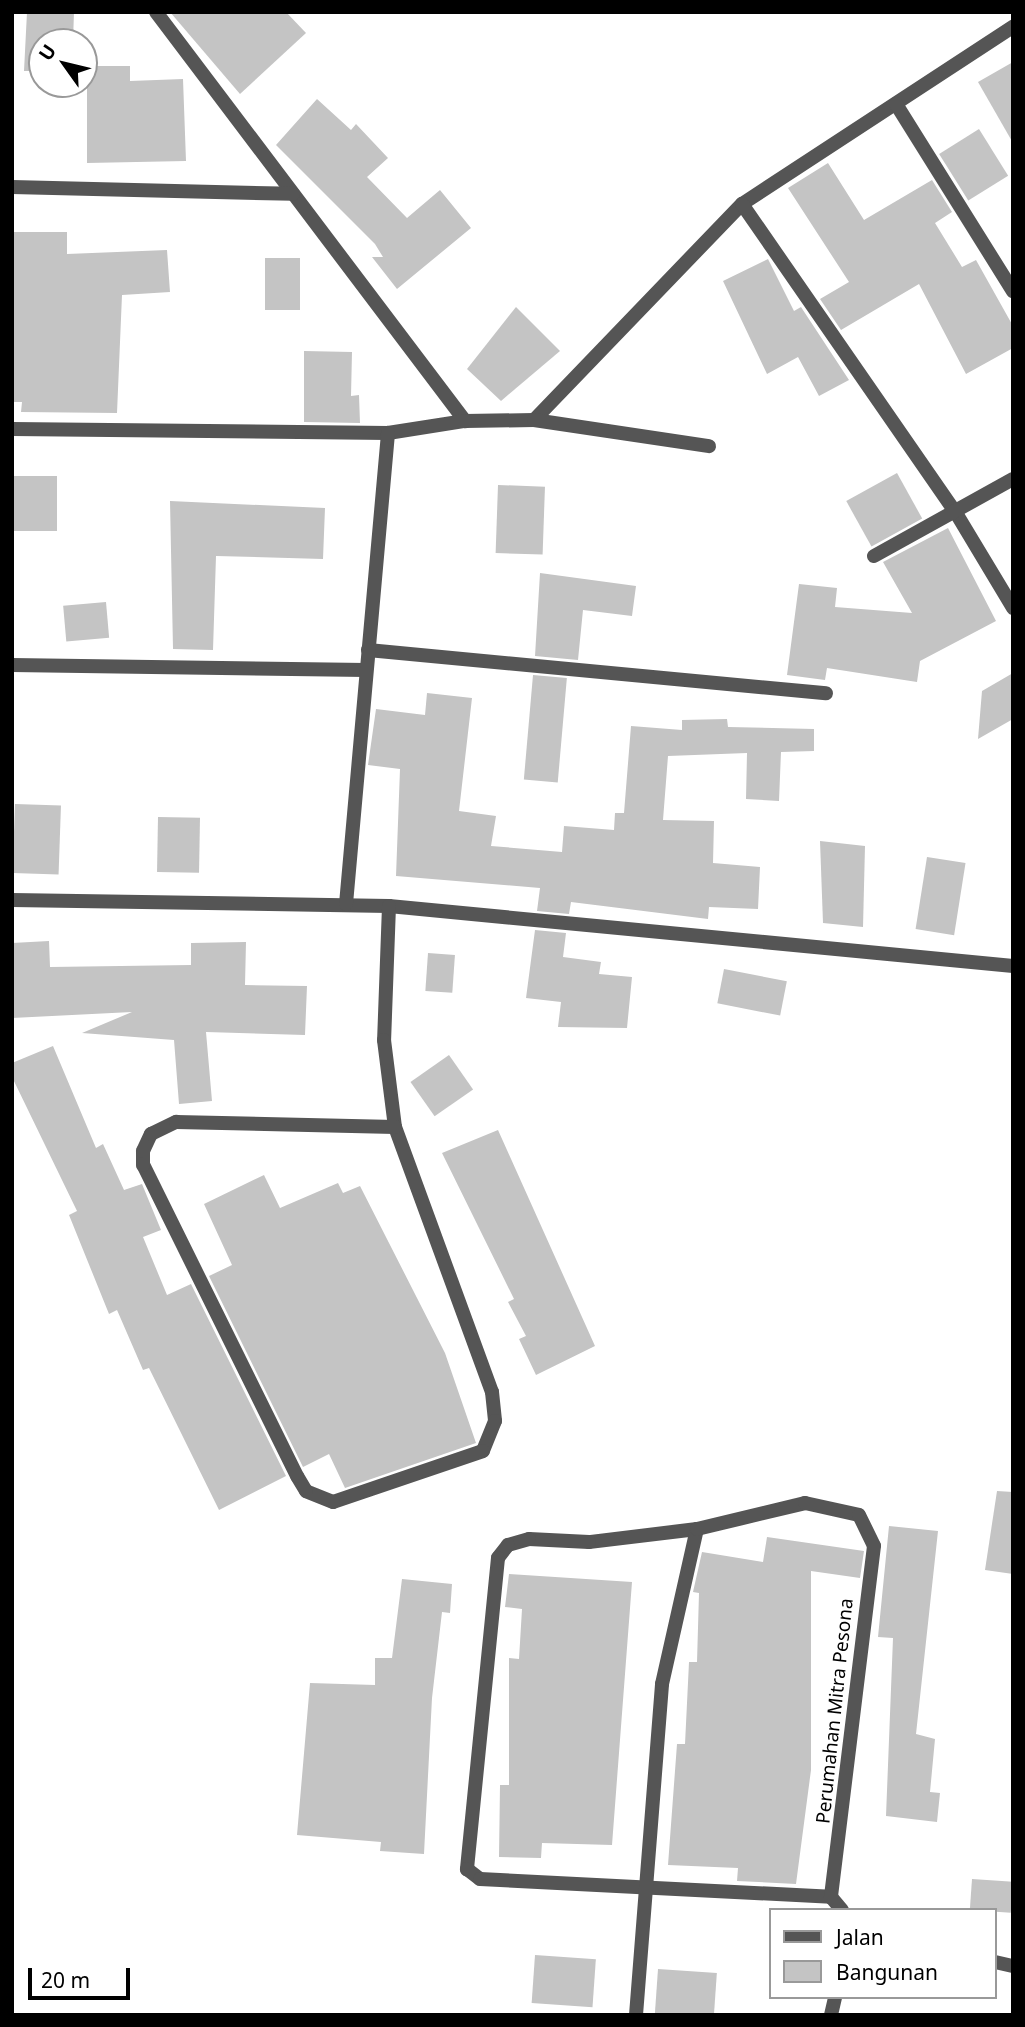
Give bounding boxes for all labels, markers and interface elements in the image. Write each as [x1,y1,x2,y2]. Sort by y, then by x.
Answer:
north arrow [28,28,98,98]
text: U [32,39,62,66]
street label: Perumahan Mitra Pesona [812,1597,858,1825]
legend [769,1908,997,1999]
text: Jalan [836,1923,884,1951]
scale bar [32,1954,133,1998]
text: Bangunan [836,1958,938,1986]
text: 20 m [41,1966,90,1994]

